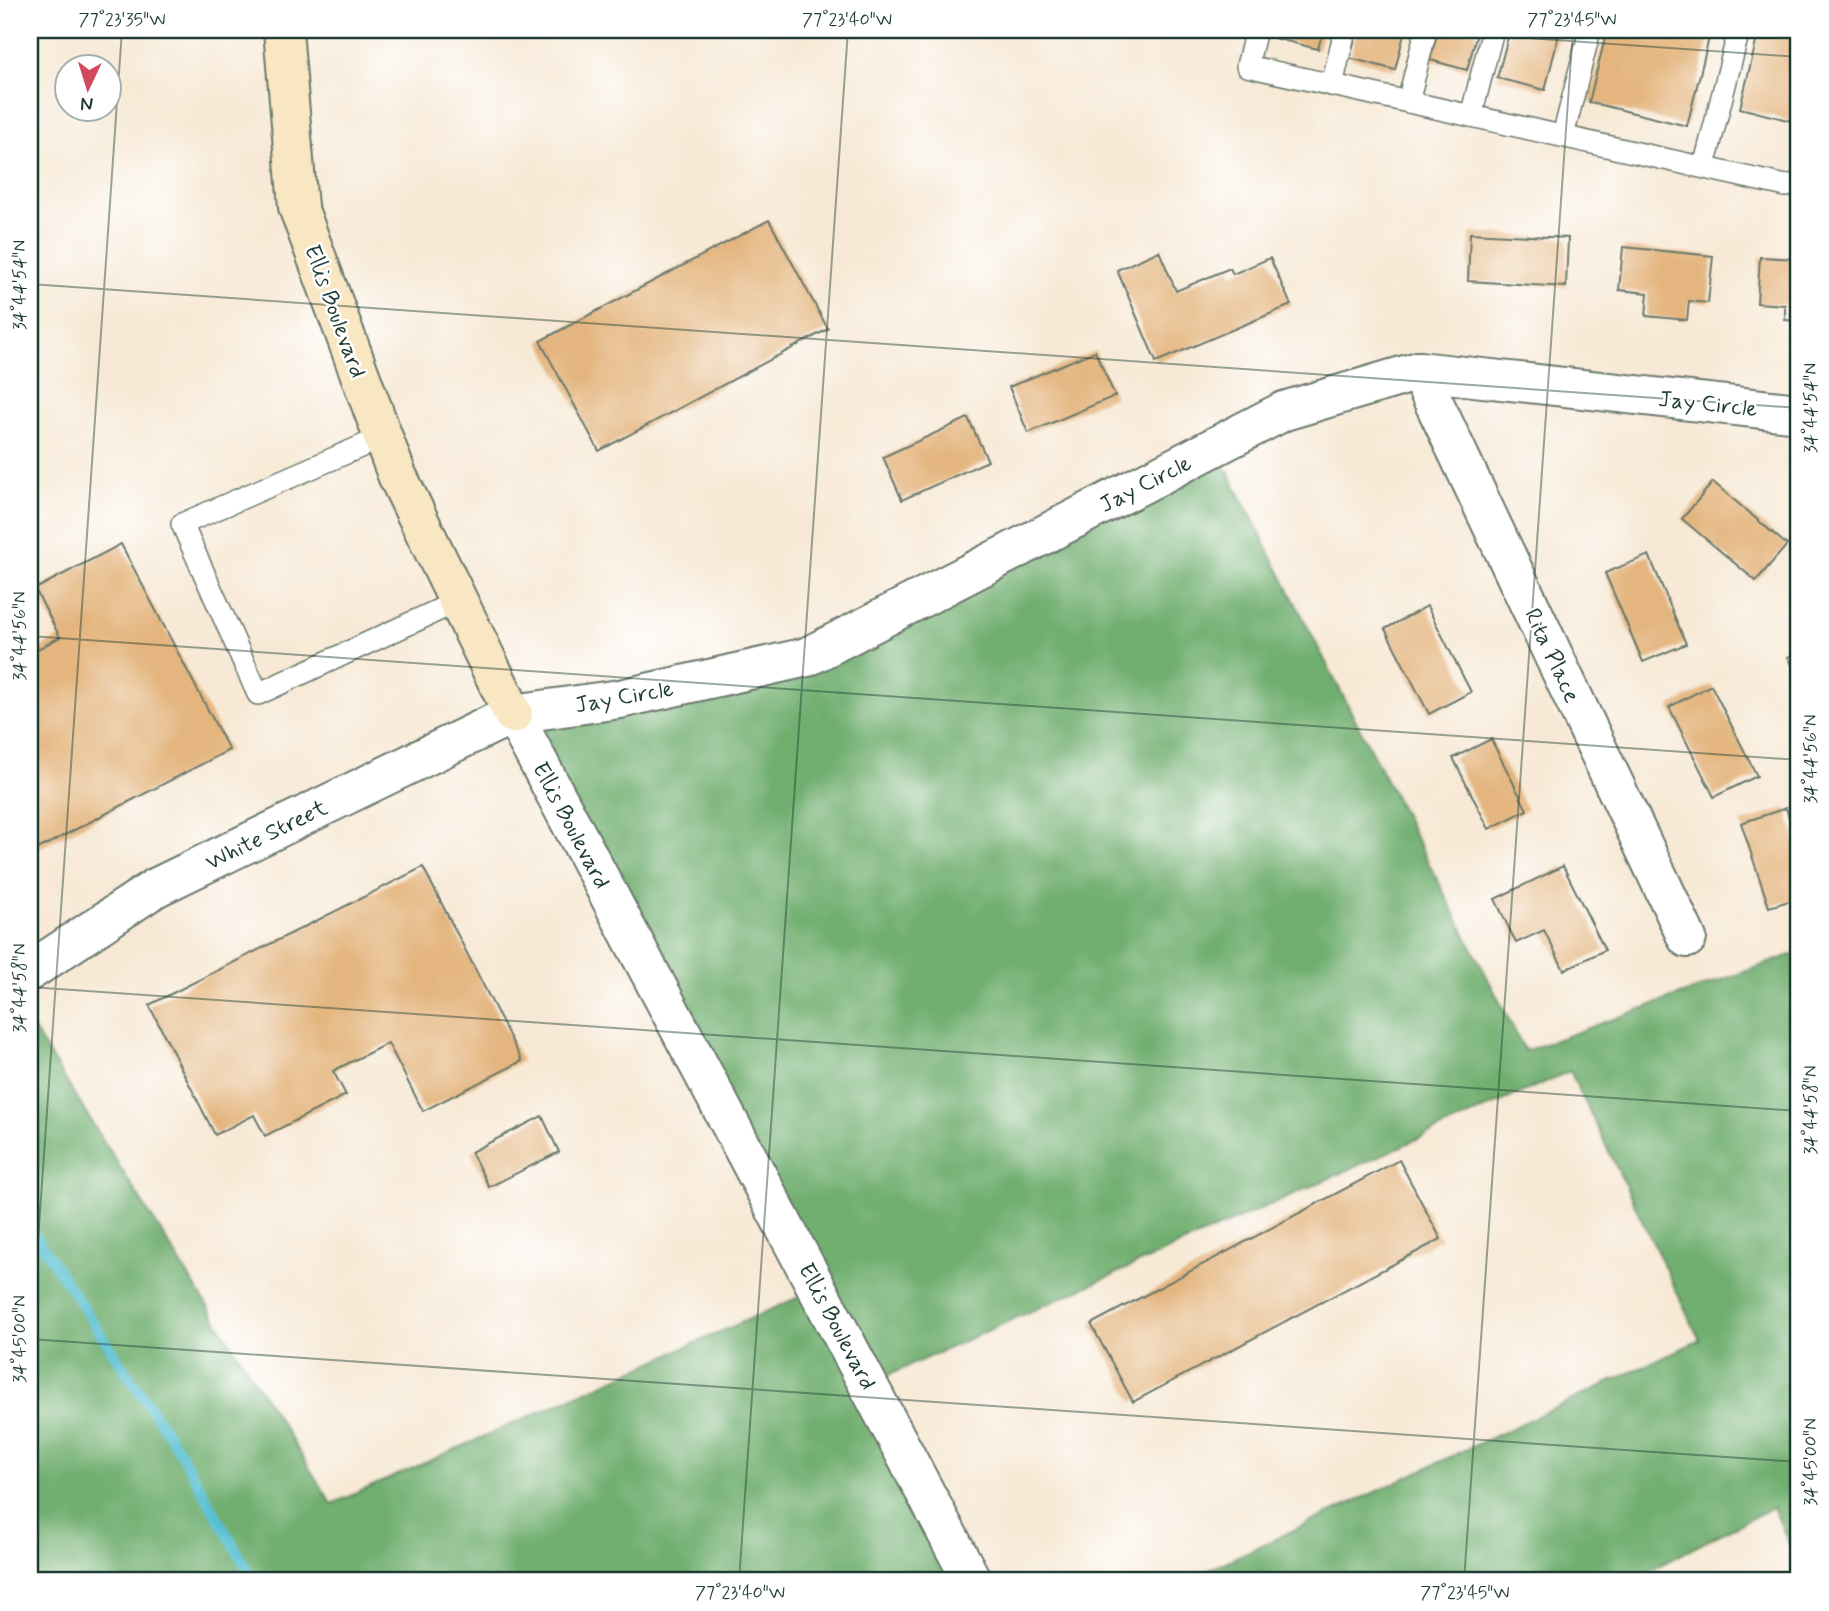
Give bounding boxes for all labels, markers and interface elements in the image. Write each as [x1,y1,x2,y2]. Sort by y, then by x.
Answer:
text: 77°23'35"W [79,8,165,32]
text: 77°23'40"W [802,8,892,32]
text: 77°23'45"W [1527,8,1617,32]
north arrow [52,52,122,122]
text: N [80,91,94,116]
text: 34°44'54"N [8,240,32,330]
street label: Ellis Boulevard [296,241,372,382]
text: 34°44'54"N [1799,363,1823,453]
street label: Jay Circle [1657,385,1759,425]
street label: Jay Circle [1095,449,1197,521]
text: 34°44'56"N [8,591,32,681]
street label: Rita Place [1516,604,1586,708]
street label: Jay Circle [573,675,676,721]
text: 34°44'56"N [1799,714,1823,804]
street label: Ellis Boulevard [524,757,616,895]
street label: White Street [201,793,333,878]
text: 34°44'58"N [8,943,32,1033]
text: 34°44'58"N [1799,1065,1823,1155]
street label: Ellis Boulevard [790,1258,882,1396]
text: 34°45'00"N [8,1295,32,1383]
text: 34°45'00"N [1799,1418,1823,1506]
text: 77°23'40"W [695,1581,785,1605]
text: 77°23'45"W [1420,1581,1510,1605]

